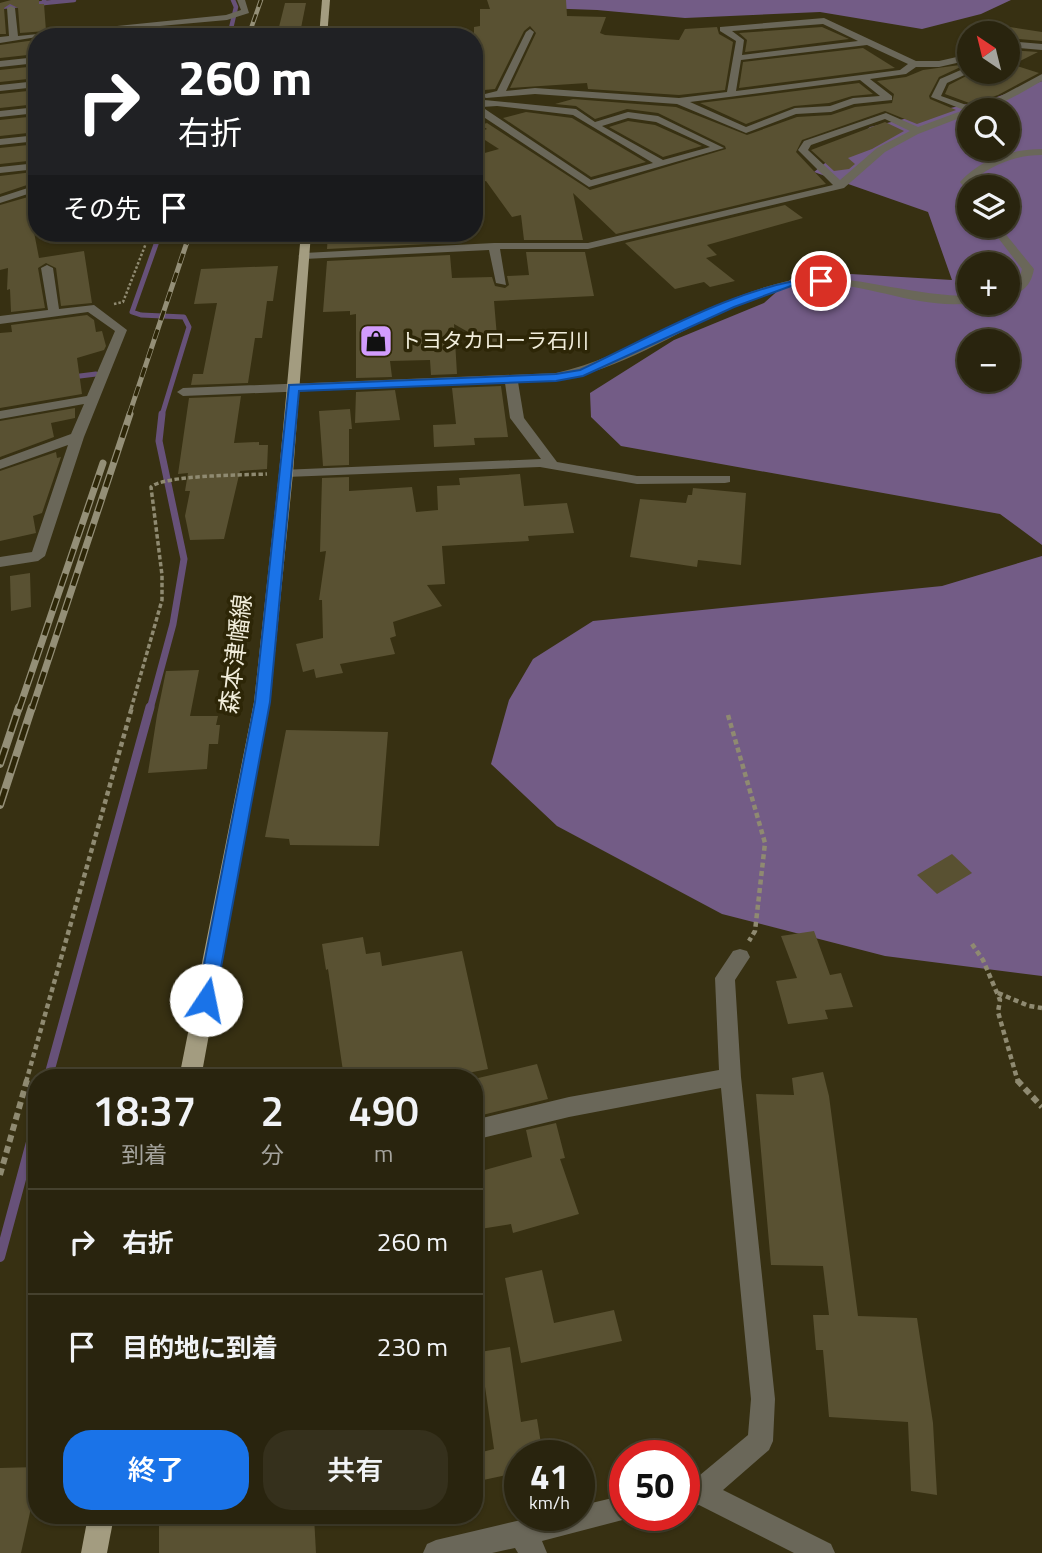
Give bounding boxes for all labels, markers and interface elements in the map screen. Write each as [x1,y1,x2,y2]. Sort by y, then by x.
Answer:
north arrow [957,21,1020,84]
map controls [957,21,1020,392]
text: 260 m [178,39,312,114]
icon: right [63,56,154,147]
button: search [957,98,1020,161]
text: 右折 [178,108,242,156]
button: layers [957,175,1020,238]
text: その先 [63,189,141,228]
icon: arrive [155,189,193,227]
pin [791,251,851,311]
button: + [957,252,1020,315]
icon: arrive [802,262,840,300]
shop icon: トヨタカローラ石川 [357,322,395,360]
place label: トヨタカローラ石川 [400,324,589,356]
button: − [957,329,1020,392]
street label: 森本津幡線 [210,592,260,716]
position arrow [169,963,243,1037]
text: 18:37 [92,1078,196,1142]
text: 2 [261,1078,284,1142]
text: 490 [348,1078,419,1142]
text: m [374,1136,393,1171]
text: 到着 [121,1137,167,1172]
text: 分 [261,1137,284,1172]
text: 260 m [377,1222,448,1261]
icon: right [63,1223,101,1261]
text: 右折 [122,1223,174,1262]
text: 230 m [377,1327,448,1366]
icon: arrive [63,1328,101,1366]
text: 目的地に到着 [122,1328,278,1367]
button: 終了 [63,1430,249,1510]
button: 共有 [263,1430,448,1510]
speed limit sign: 50 [609,1440,700,1531]
text: 41 [530,1449,569,1503]
text: km/h [529,1489,570,1516]

